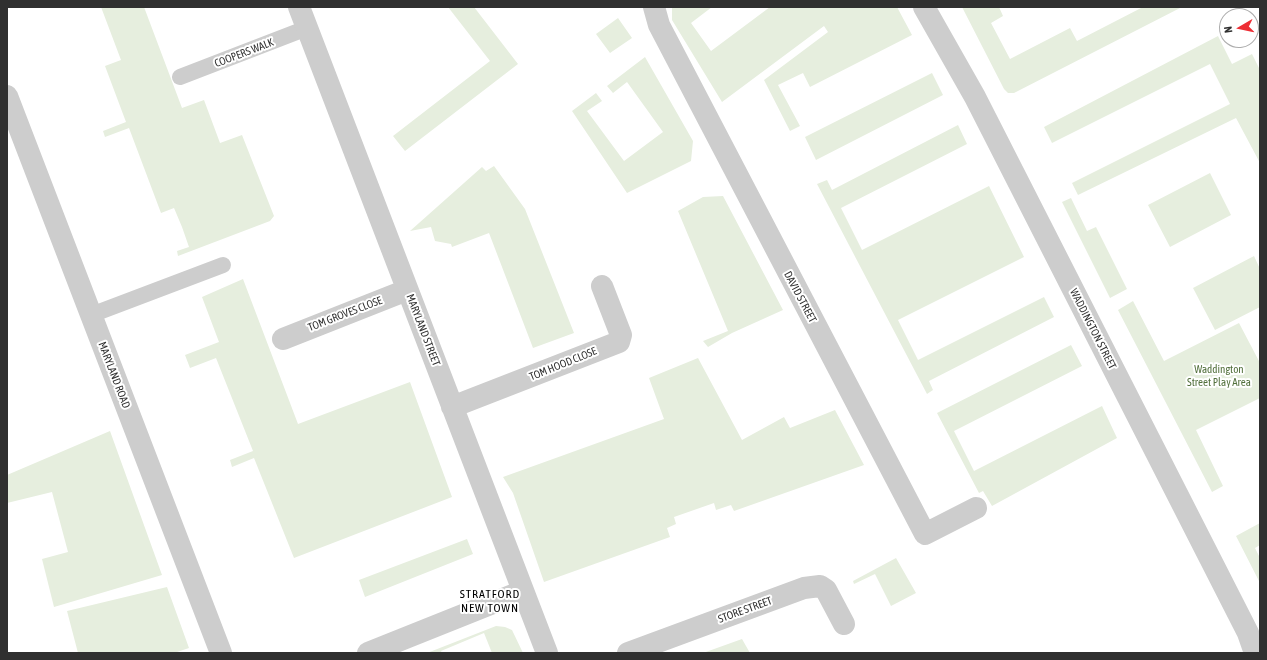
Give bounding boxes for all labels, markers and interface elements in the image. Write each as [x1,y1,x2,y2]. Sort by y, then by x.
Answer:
north arrow [1219,8,1259,48]
text: N [1222,26,1235,34]
street label: COOPERS WALK [213,36,275,70]
street label: DAVID STREET [781,269,819,325]
street label: WADDINGTON STREET [1067,286,1119,372]
street label: MARYLAND STREET [403,292,443,368]
street label: TOM GROVES CLOSE [306,294,384,334]
street label: MARYLAND ROAD [95,340,133,410]
street label: TOM HOOD CLOSE [527,344,599,384]
park label: Waddington Street Play Area [1187,363,1251,389]
district label: STRATFORD NEW TOWN [460,587,520,615]
street label: STORE STREET [716,594,774,626]

